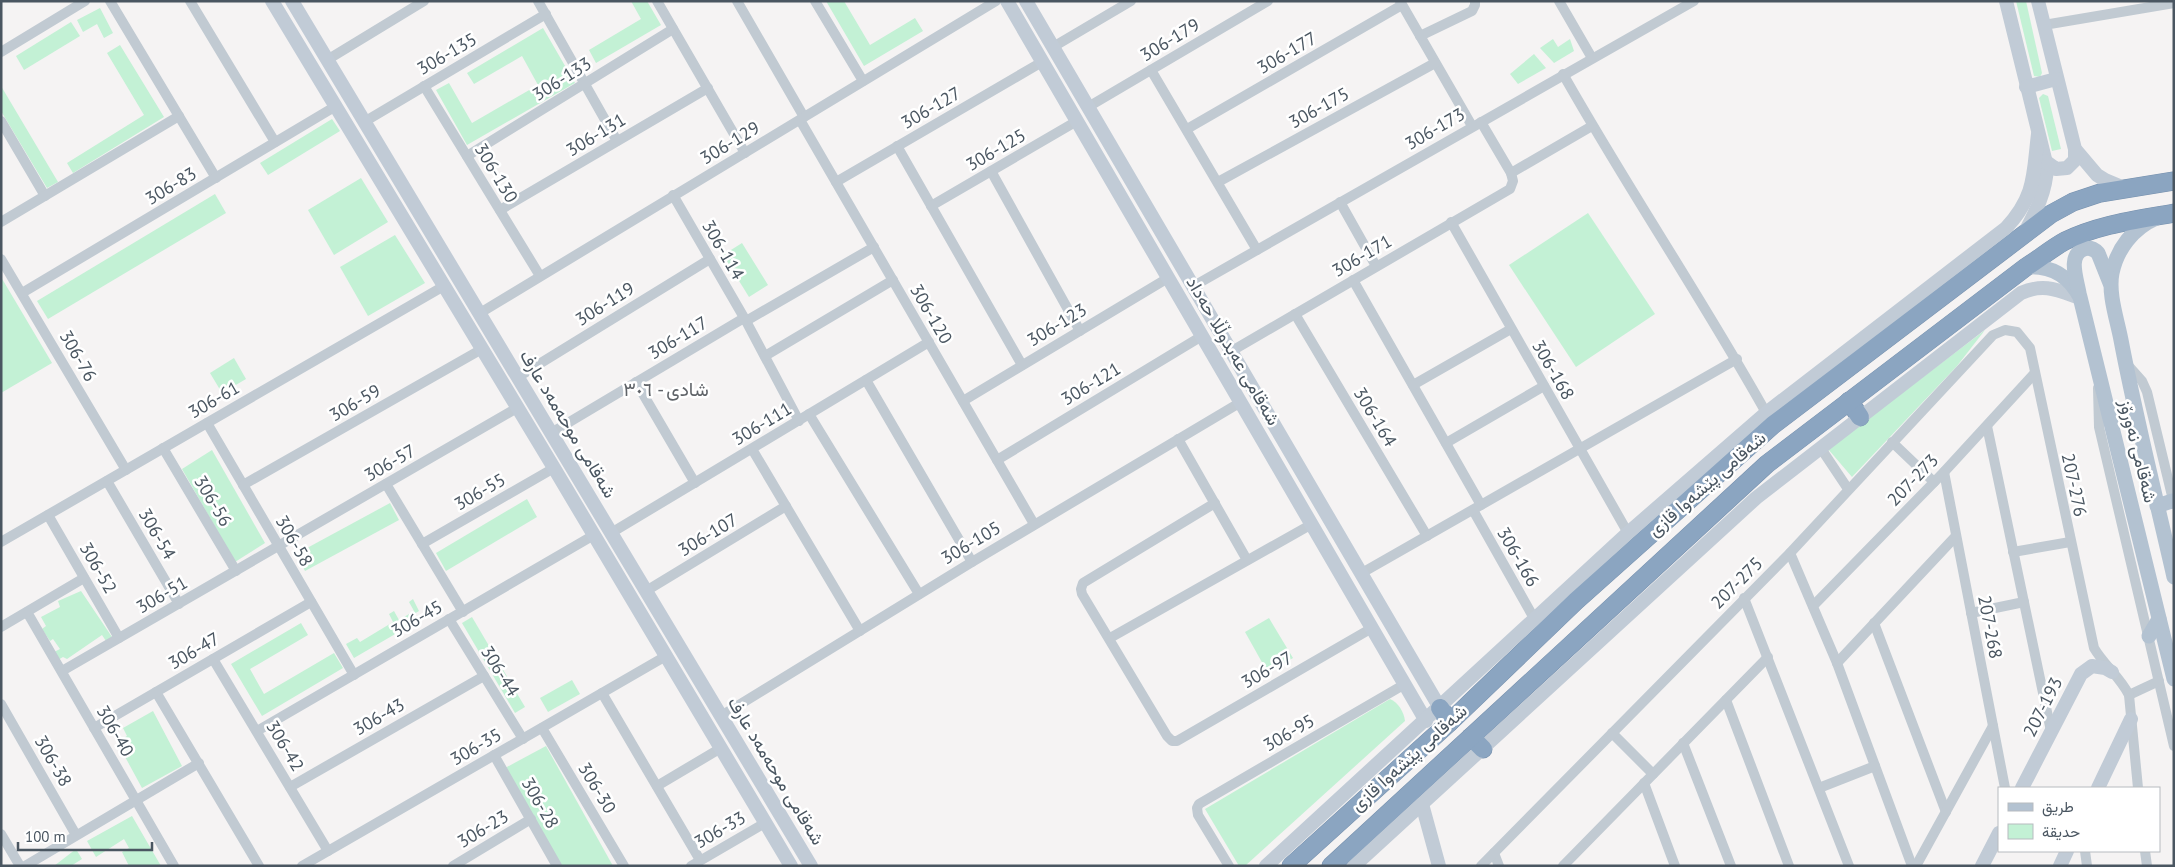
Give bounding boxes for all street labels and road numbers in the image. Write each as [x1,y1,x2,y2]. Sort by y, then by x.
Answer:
street label: 306-179 [1136,13,1204,66]
street label: 306-177 [1253,26,1321,79]
street label: 306-135 [413,27,481,80]
street label: 306-133 [528,52,596,106]
street label: 306-127 [897,81,965,134]
street label: 306-175 [1285,82,1353,133]
street label: 306-173 [1401,102,1469,155]
street label: 306-131 [562,108,630,161]
street label: 306-129 [696,116,764,169]
street label: 306-125 [962,123,1030,176]
street label: 306-130 [470,139,523,207]
street label: 306-83 [141,161,200,210]
street label: 306-114 [697,216,750,284]
street label: 306-171 [1328,229,1396,282]
street label: شەقامی عەبدوڵڵا حەداد [1181,272,1285,429]
street label: 306-119 [571,277,639,331]
street label: 306-120 [905,280,958,348]
street label: 306-123 [1023,298,1091,351]
street label: 306-117 [644,311,712,364]
street label: 306-76 [55,326,102,386]
street label: 306-168 [1527,336,1580,404]
street label: شەقامی موحەمەد عارف [515,345,622,502]
street label: 306-121 [1057,357,1125,410]
street label: 306-61 [184,376,244,423]
street label: 306-59 [325,379,385,426]
street label: 306-164 [1349,383,1402,451]
street label: شەقامی نەورۆز [2114,396,2162,505]
street label: 306-111 [728,397,796,450]
street label: شەقامی پێشەوا قازی [1643,426,1771,542]
street label: 306-57 [360,439,420,486]
street label: 207-273 [1882,449,1943,511]
street label: 207-276 [2057,451,2092,519]
street label: 306-55 [450,468,510,515]
street label: 306-56 [189,471,238,530]
street label: 306-54 [134,504,181,564]
street label: 306-107 [674,508,742,561]
street label: 306-58 [271,511,318,571]
street label: 306-105 [937,516,1005,569]
street label: 306-166 [1492,523,1545,591]
street label: 306-52 [75,538,122,598]
street label: 207-275 [1706,552,1767,613]
street label: 306-51 [132,571,192,618]
street label: 207-268 [1973,593,2008,661]
street label: 306-45 [387,595,447,642]
street label: 306-47 [164,627,224,674]
street label: 306-44 [476,641,525,701]
street label: 306-97 [1237,646,1297,693]
street label: 207-193 [2018,673,2067,741]
street label: شەقامی موحەمەد عارف [723,692,830,849]
street label: 306-43 [349,693,409,740]
street label: شەقامی پێشەوا قازی [1346,699,1472,817]
street label: 306-40 [92,701,139,761]
street label: 306-95 [1259,709,1319,756]
street label: 306-42 [261,716,310,775]
street label: 306-35 [446,723,506,770]
street label: 306-38 [30,731,77,791]
street label: 306-30 [573,758,622,818]
street label: 306-28 [517,773,564,833]
street label: 306-23 [453,804,512,853]
street label: 306-33 [690,806,750,853]

